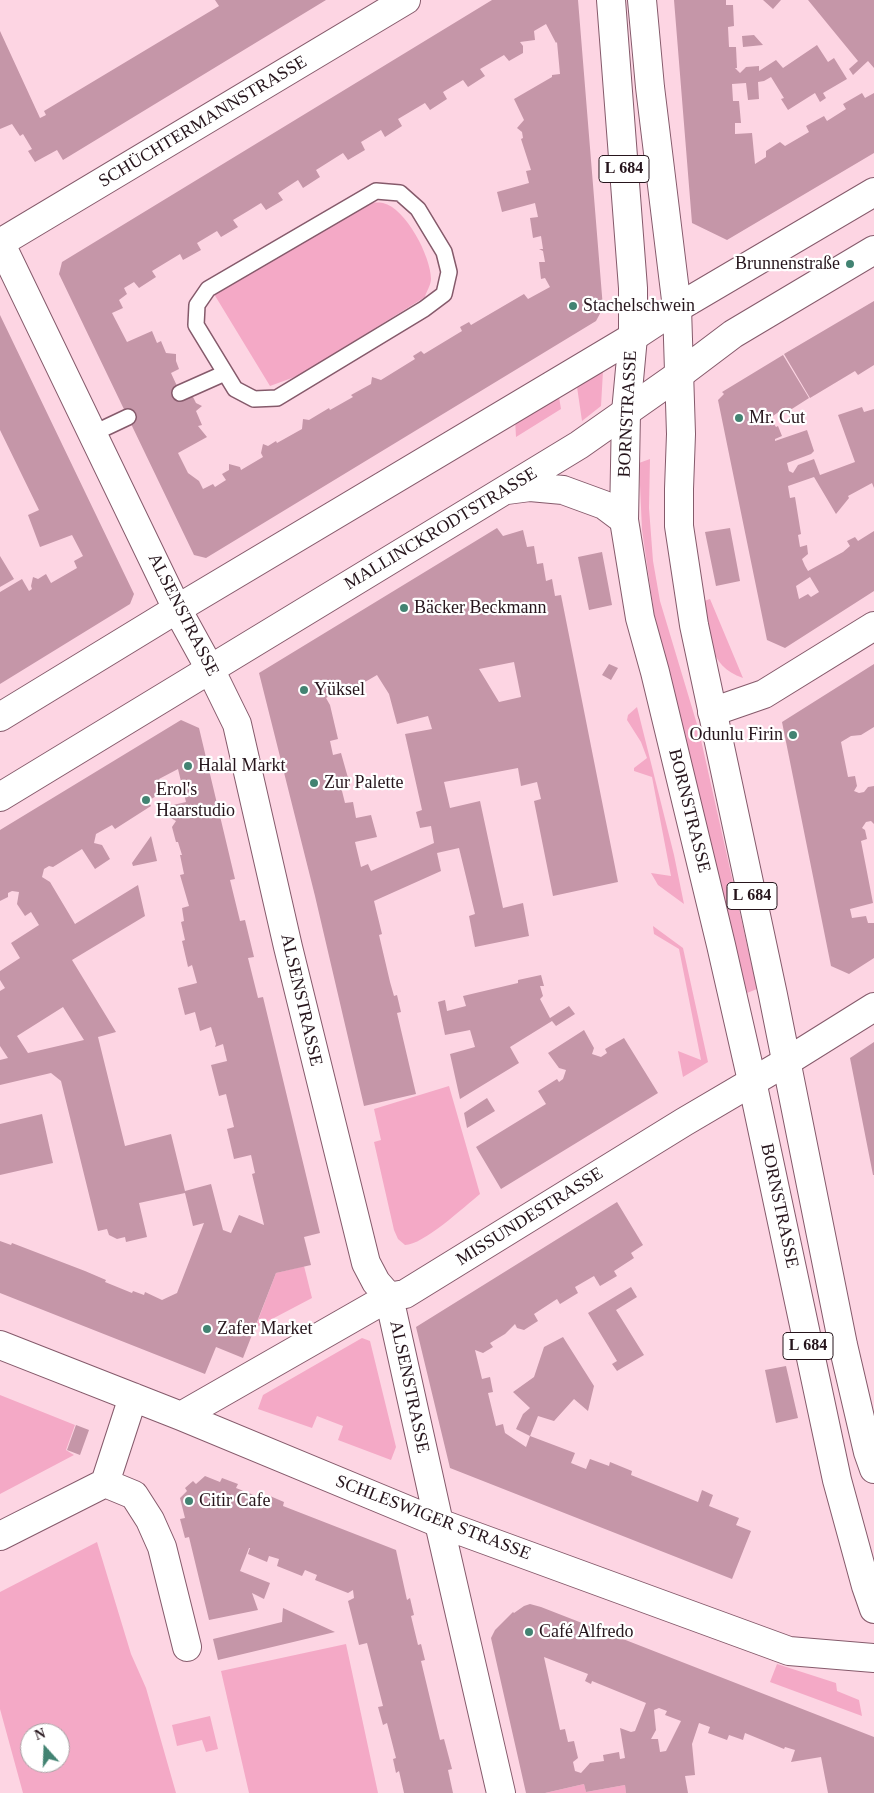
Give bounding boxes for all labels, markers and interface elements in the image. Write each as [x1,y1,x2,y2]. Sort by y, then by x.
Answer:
street label: SCHÜCHTERMANNSTRASSE [95,51,311,193]
road number: L 684 [599,156,649,182]
place label: Brunnenstraße [735,253,840,275]
marker: Brunnenstraße [844,258,856,270]
place label: Stachelschwein [583,295,695,317]
marker: Stachelschwein [567,300,579,312]
street label: BORNSTRASSE [614,350,642,478]
place label: Mr. Cut [749,407,805,429]
marker: Mr. Cut [733,412,745,424]
street label: MALLINCKRODTSTRASSE [341,463,541,595]
street label: ALSENSTRASSE [143,550,223,680]
place label: Bäcker Beckmann [414,597,546,619]
marker: Bäcker Beckmann [398,602,410,614]
place label: Yüksel [314,679,365,701]
marker: Yüksel [298,684,310,696]
place label: Odunlu Firin [689,724,783,746]
marker: Odunlu Firin [787,729,799,741]
street label: BORNSTRASSE [663,747,715,875]
place label: Halal Markt [198,755,285,777]
marker: Halal Markt [182,760,194,772]
place label: Zur Palette [324,772,403,794]
marker: Zur Palette [308,777,320,789]
place label: Erol's Haarstudio [156,779,235,822]
marker: Erol's Haarstudio [140,794,152,806]
road number: L 684 [727,882,777,909]
street label: ALSENSTRASSE [275,932,327,1068]
street label: BORNSTRASSE [755,1142,803,1270]
street label: MISSUNDESTRASSE [453,1163,607,1271]
place label: Zafer Market [217,1318,312,1340]
street label: ALSENSTRASSE [384,1319,434,1455]
marker: Zafer Market [201,1323,213,1335]
road number: L 684 [783,1332,833,1360]
street label: SCHLESWIGER STRASSE [332,1471,534,1565]
place label: Citir Cafe [199,1490,270,1512]
marker: Citir Cafe [183,1495,195,1507]
place label: Café Alfredo [539,1621,633,1643]
marker: Café Alfredo [523,1626,535,1638]
north arrow [20,1723,70,1773]
text: N [33,1726,47,1743]

